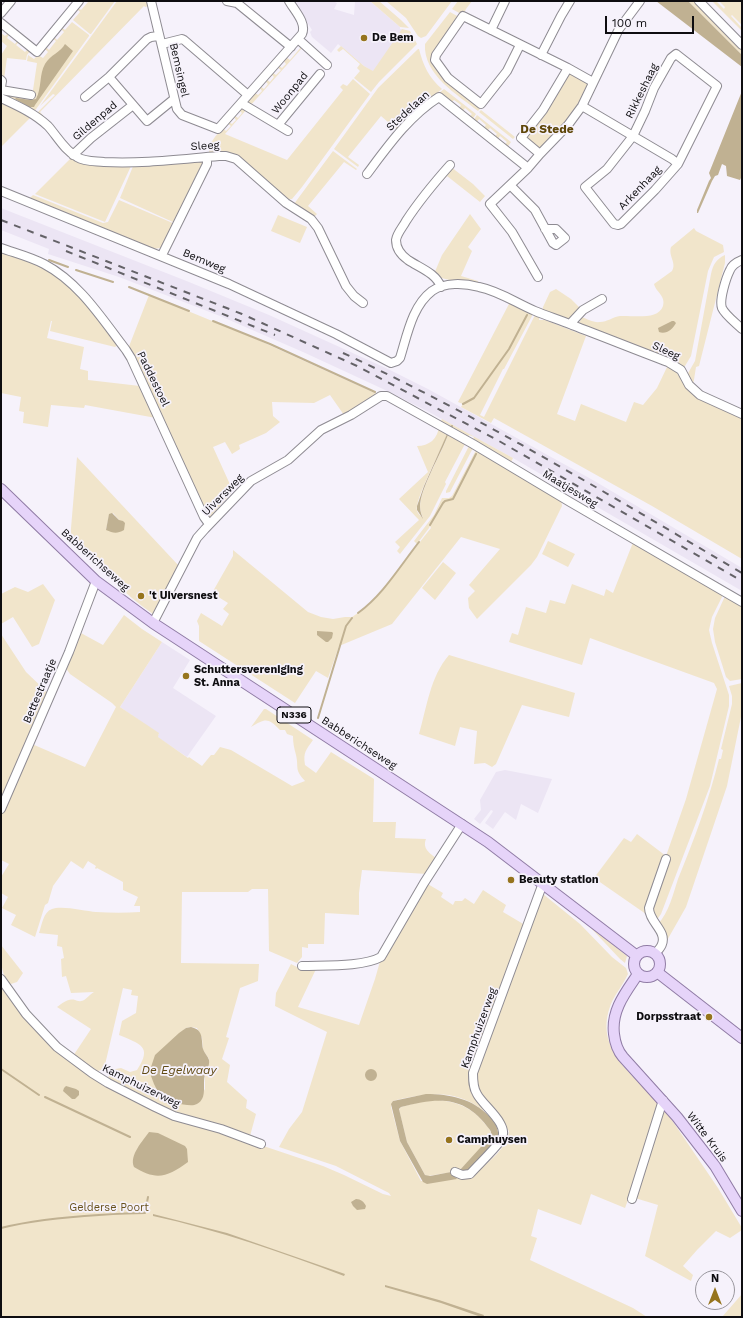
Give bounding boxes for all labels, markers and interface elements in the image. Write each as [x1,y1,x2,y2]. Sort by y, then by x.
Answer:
scale bar [607,8,696,34]
text: 100 m [612,16,647,30]
place label: De Bem [372,31,414,45]
marker: De Bem [359,33,369,43]
street label: Bemsingel [166,42,192,98]
street label: Rikkeshaag [623,61,661,121]
street label: Woonpad [269,69,311,117]
street label: Stedelaan [384,88,432,134]
street label: Gildenpad [70,98,120,144]
district label: De Stede [520,122,574,136]
street label: Sleeg [190,139,220,153]
street label: Arkenhaag [616,163,664,213]
street label: Bemweg [181,246,227,276]
street label: Sleeg [650,339,682,363]
street label: Paddestoel [134,349,172,409]
street label: Maatjesweg [540,467,600,511]
street label: Uiversweg [199,471,247,519]
street label: Babberichseweg [58,526,132,594]
place label: 't Uiversnest [149,589,217,603]
marker: 't Uiversnest [136,591,146,601]
street label: Bettestraatje [20,657,60,725]
place label: Schuttersvereniging St. Anna [194,663,303,689]
marker: Schuttersvereniging St. Anna [181,671,191,681]
road number: N336 [277,707,311,723]
street label: Babberichseweg [319,714,399,772]
place label: Beauty station [519,873,599,887]
marker: Beauty station [506,875,516,885]
street label: Kamphuizerweg [458,986,500,1070]
place label: Dorpsstraat [636,1010,701,1024]
marker: Dorpsstraat [704,1012,714,1022]
street label: Kamphuizerweg [100,1061,182,1111]
water label: De Egelwaay [142,1063,216,1077]
street label: Witte Kruis [684,1109,730,1165]
place label: Camphuysen [457,1133,527,1147]
marker: Camphuysen [444,1135,454,1145]
park label: Gelderse Poort [69,1201,149,1215]
north arrow [695,1270,735,1310]
text: N [711,1272,719,1285]

